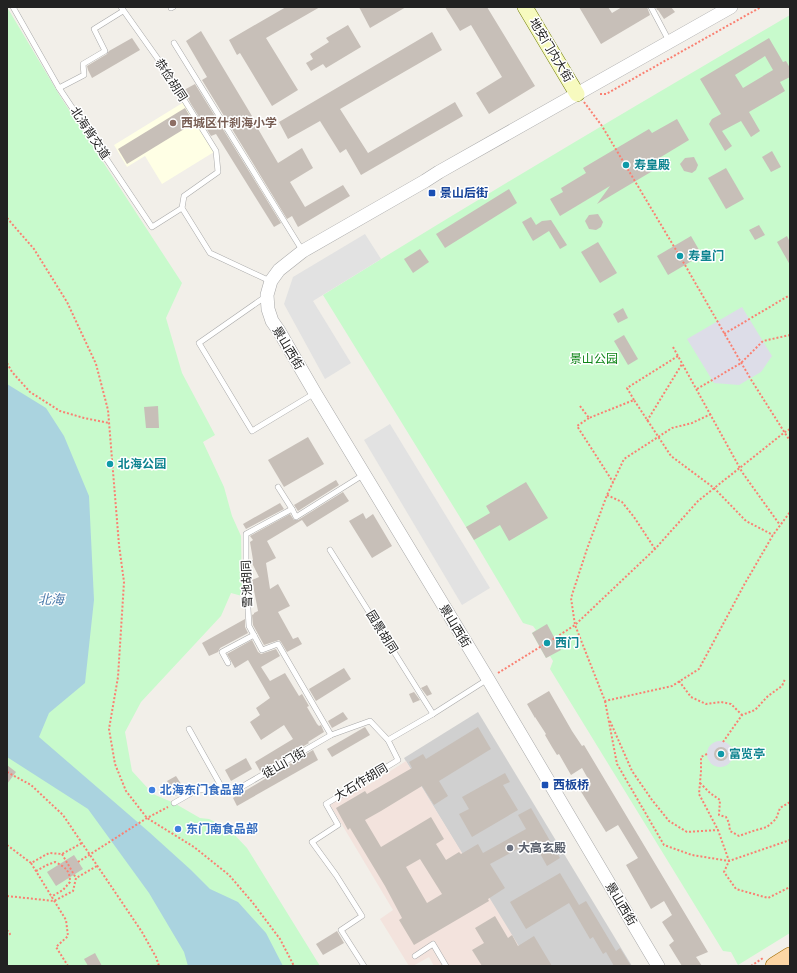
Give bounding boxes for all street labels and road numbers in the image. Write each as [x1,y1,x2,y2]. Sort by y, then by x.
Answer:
street label: 地安门内大街 [526,16,576,84]
street label: 恭俭胡同 [152,56,190,104]
street label: 北海背交道 [67,104,113,162]
street label: 景山西街 [270,324,306,372]
street label: 雪池胡同 [239,560,255,608]
street label: 景山西街 [437,602,473,650]
street label: 园景胡同 [363,608,401,656]
street label: 徒山门街 [260,745,308,781]
street label: 大石作胡同 [332,761,390,803]
street label: 景山西街 [603,880,639,928]

